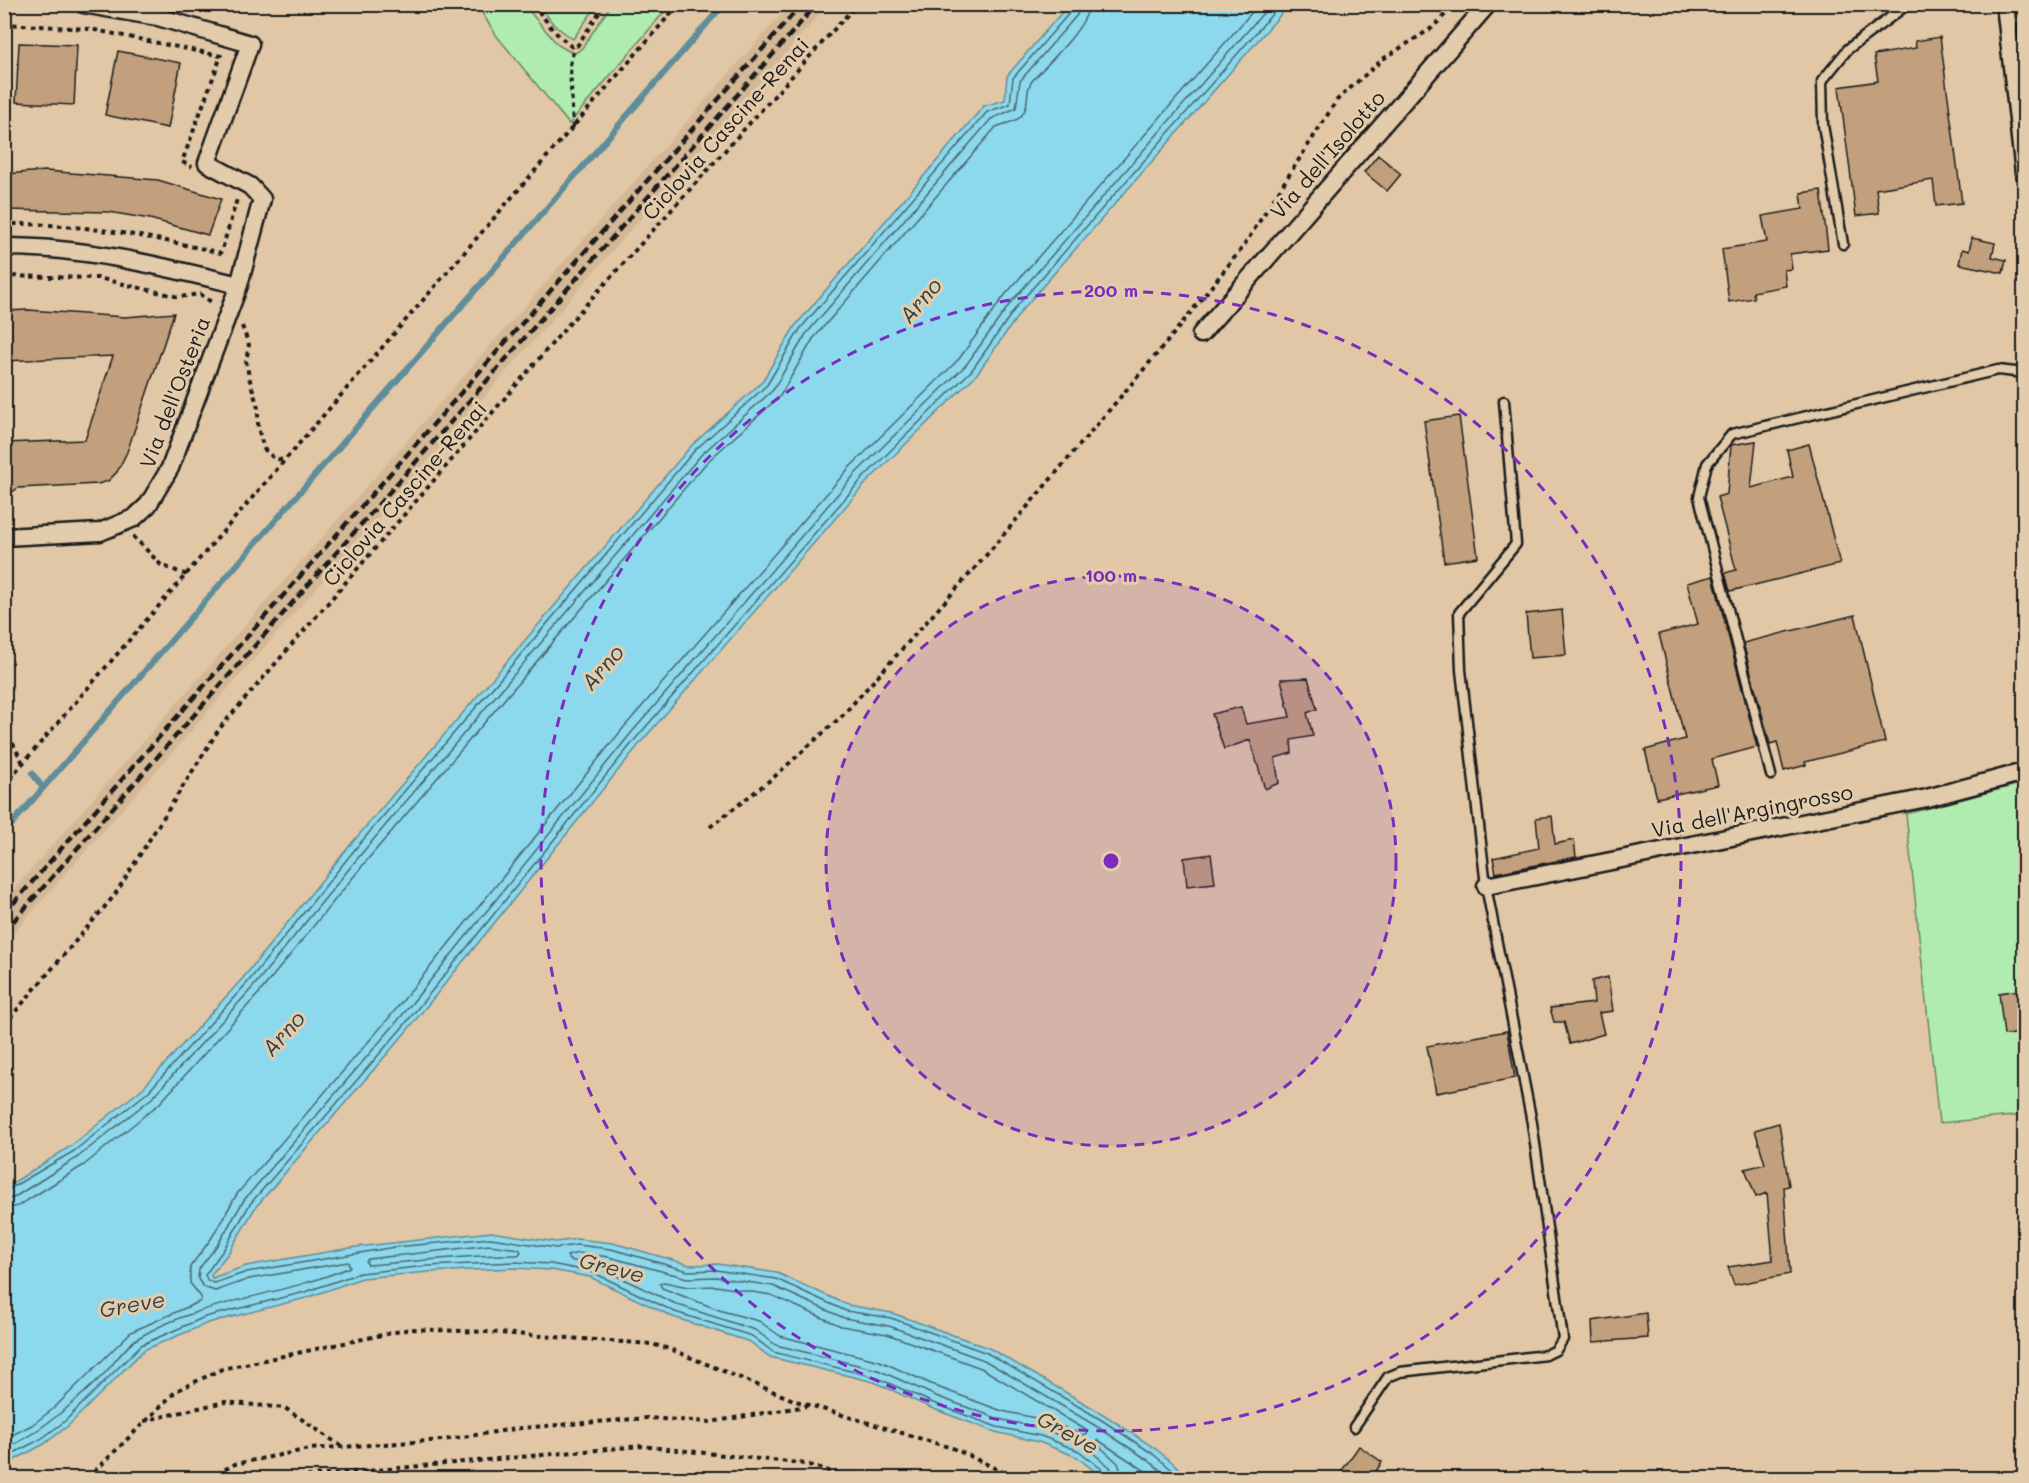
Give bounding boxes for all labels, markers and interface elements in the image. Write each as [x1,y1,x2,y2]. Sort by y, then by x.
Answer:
street label: Ciclovia Cascine-Renai [636,31,814,225]
street label: Via dell'Isolotto [1264,84,1390,224]
water label: Arno [892,271,948,329]
text: 200 m [1084,278,1138,302]
street label: Via dell'Osteria [133,312,215,472]
street label: Ciclovia Cascine-Renai [316,395,492,591]
text: 100 m [1085,563,1137,587]
water label: Arno [574,638,630,696]
street label: Via dell'Argingrosso [1649,777,1855,843]
centre of rings [1101,851,1121,871]
water label: Arno [255,1004,311,1062]
water label: Greve [576,1245,648,1289]
water label: Greve [97,1284,167,1324]
water label: Greve [1032,1403,1104,1461]

